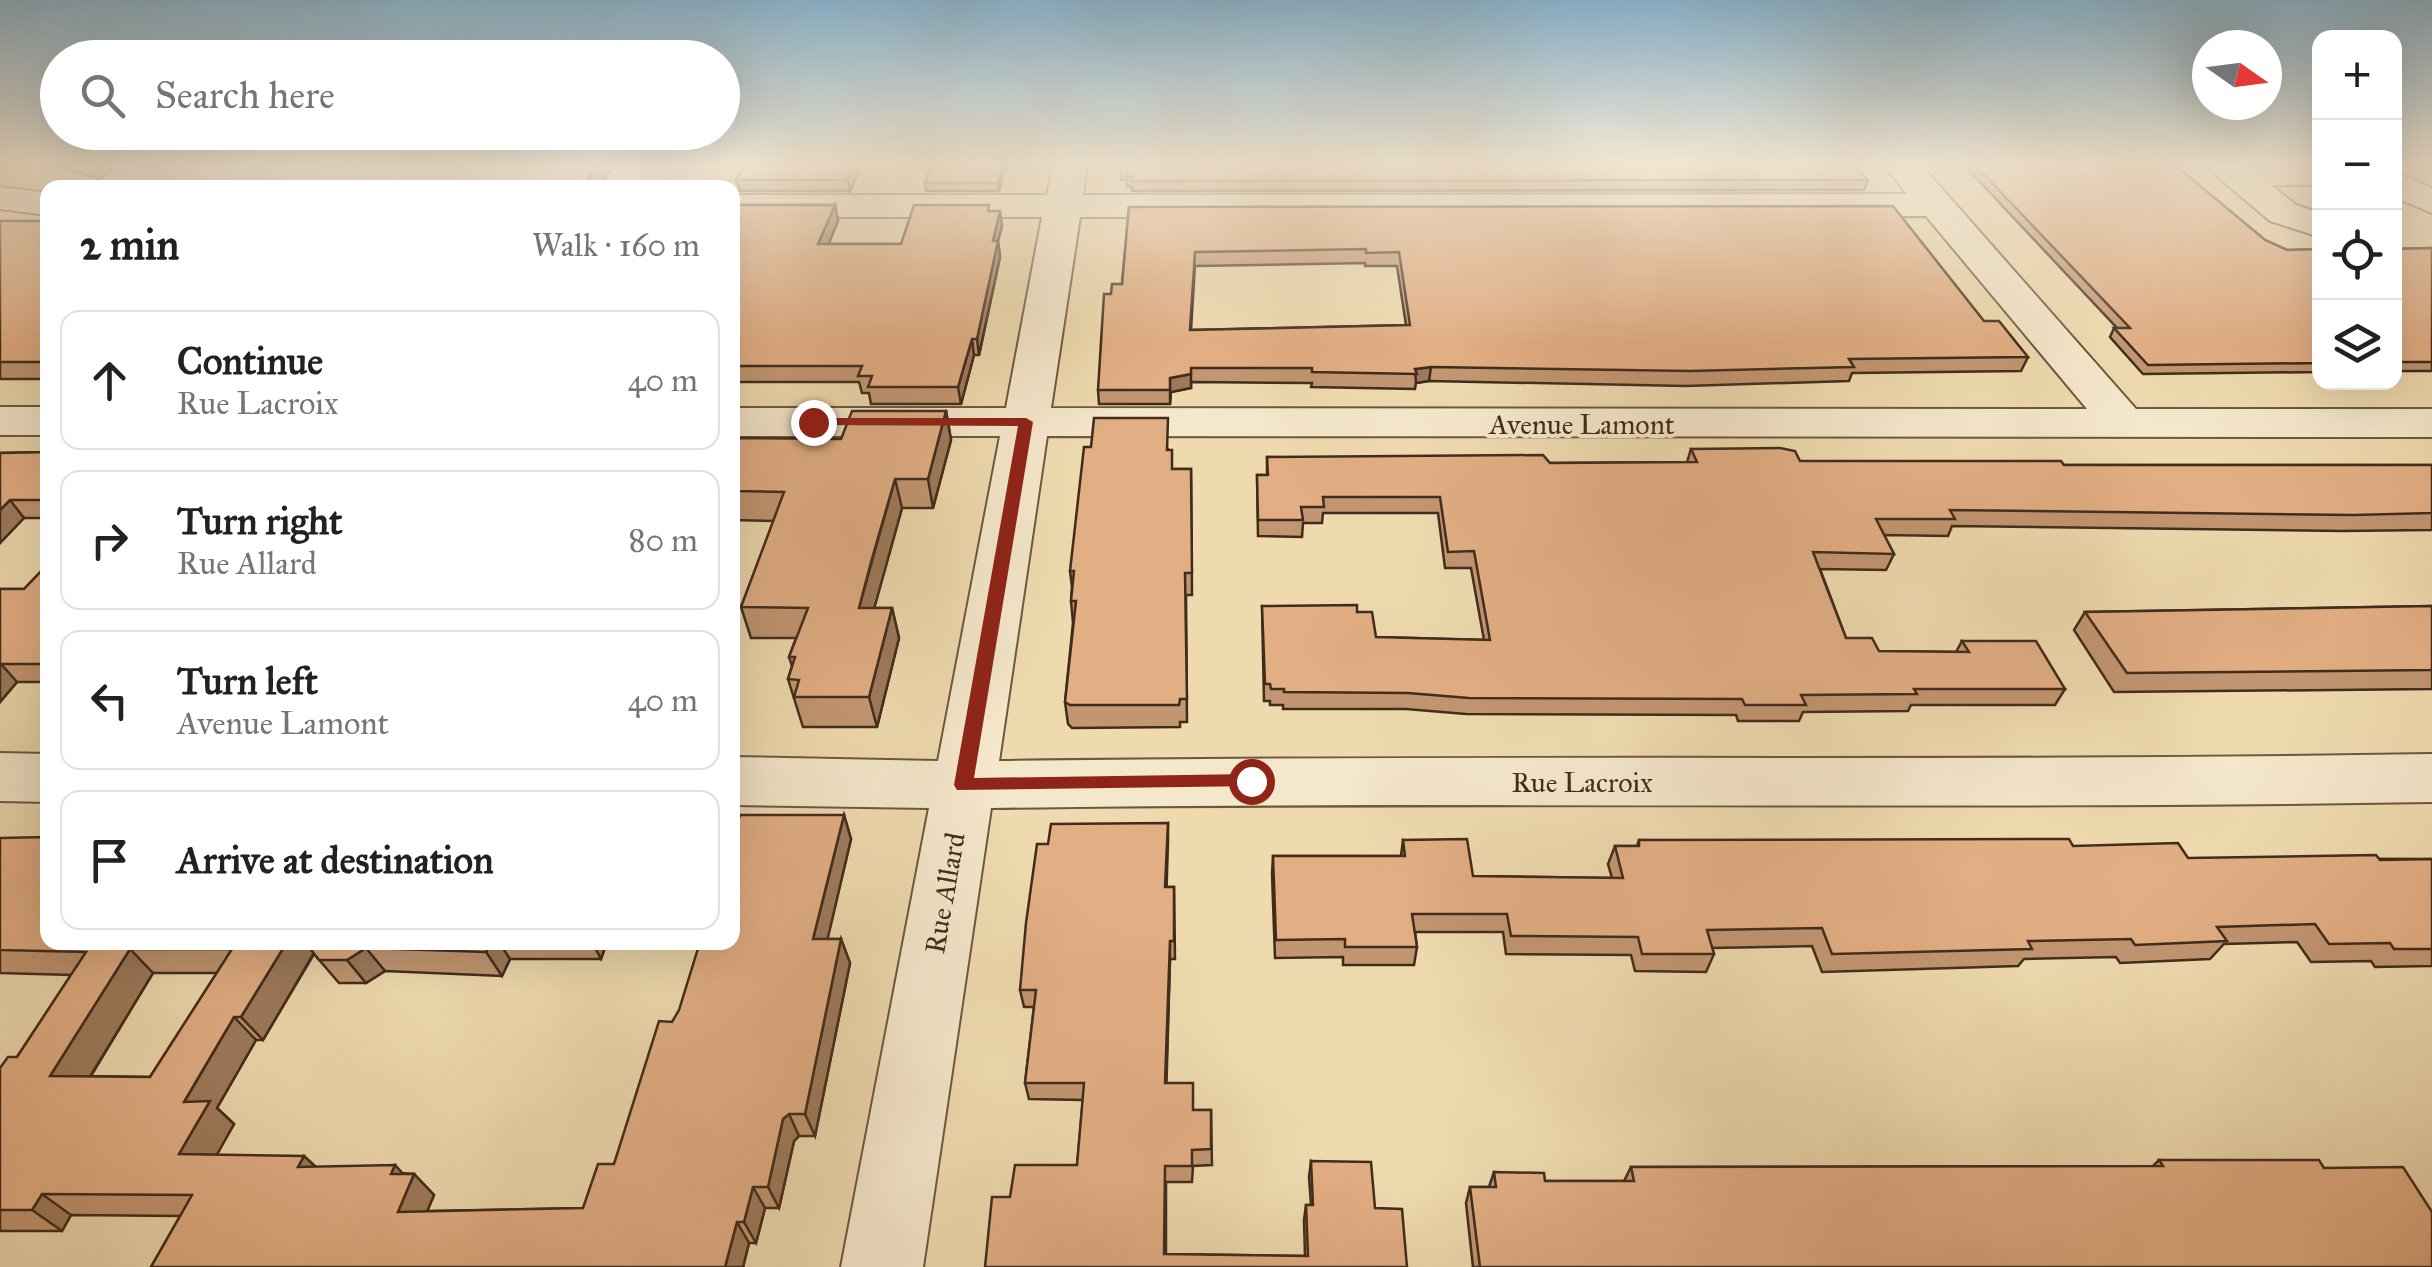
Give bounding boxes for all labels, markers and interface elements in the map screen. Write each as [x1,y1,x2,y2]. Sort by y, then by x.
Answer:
north arrow [2192,30,2282,120]
map controls [2312,30,2402,390]
button: + [2312,30,2402,120]
search box [40,40,740,150]
icon: search [75,68,130,123]
text: Search here [155,72,335,118]
button: − [2312,120,2402,210]
button: locate [2312,210,2402,300]
text: 2 min [80,219,179,271]
text: Walk · 160 m [532,226,700,265]
button: layers [2312,300,2402,390]
text: Continue [177,338,323,384]
icon: ahead [82,353,137,408]
text: 40 m [628,361,698,400]
text: Rue Lacroix [177,384,338,423]
route end [791,400,837,446]
street label: Avenue Lamont [1488,407,1675,442]
text: Turn right [177,498,343,544]
icon: right [82,513,137,568]
text: 80 m [629,521,698,560]
text: Rue Allard [177,544,317,583]
text: Turn left [177,658,318,704]
icon: left [82,673,137,728]
text: 40 m [628,681,698,720]
text: Avenue Lamont [177,704,389,743]
route start [1229,759,1275,805]
street label: Rue Lacroix [1511,765,1653,800]
street label: Rue Allard [917,830,973,956]
icon: arrive [82,833,137,888]
text: Arrive at destination [177,837,494,883]

